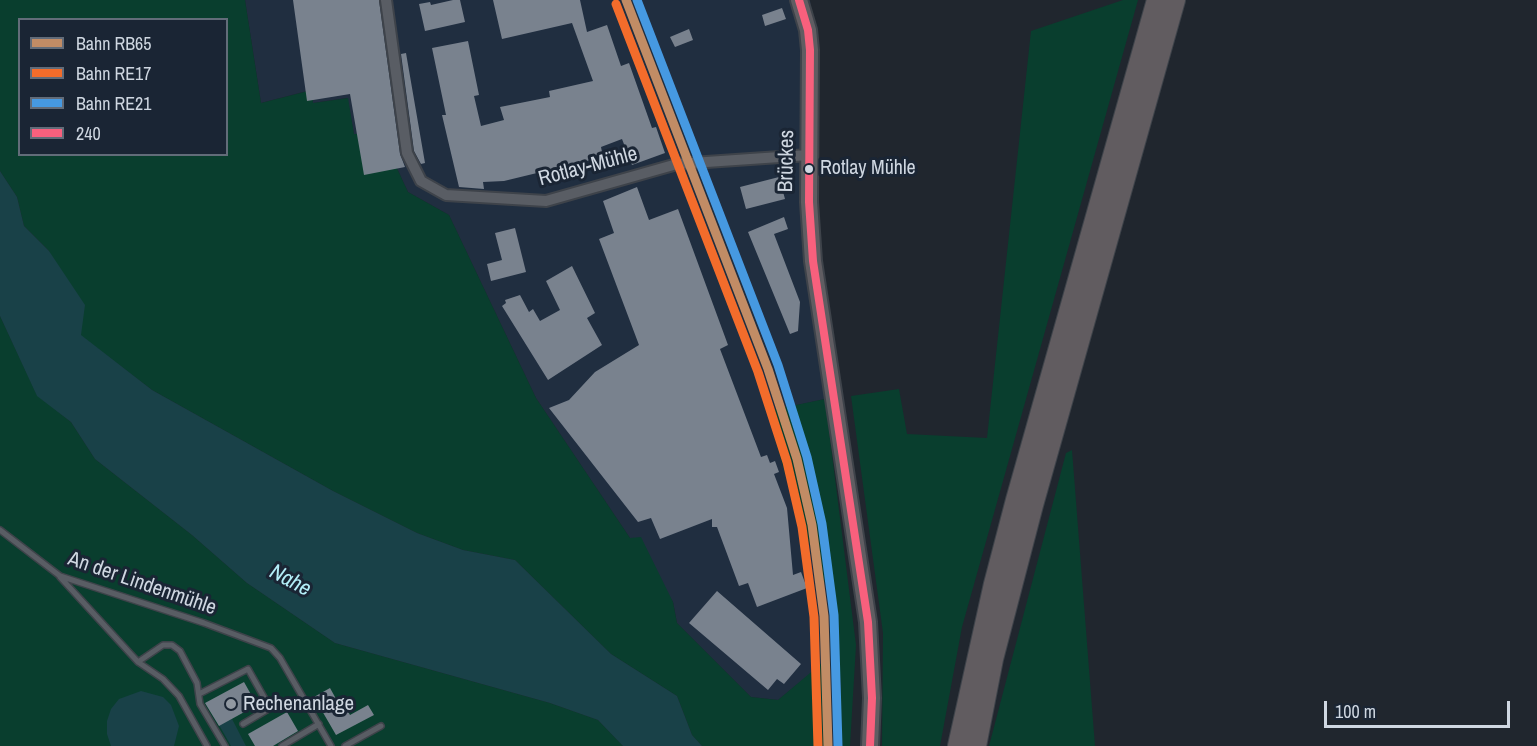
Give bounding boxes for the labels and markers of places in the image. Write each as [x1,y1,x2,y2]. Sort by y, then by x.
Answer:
place label: Rotlay Mühle [820,157,916,181]
marker: Rotlay Mühle [803,163,815,175]
place label: Rechenanlage [243,691,354,717]
marker: Rechenanlage [224,697,238,711]

